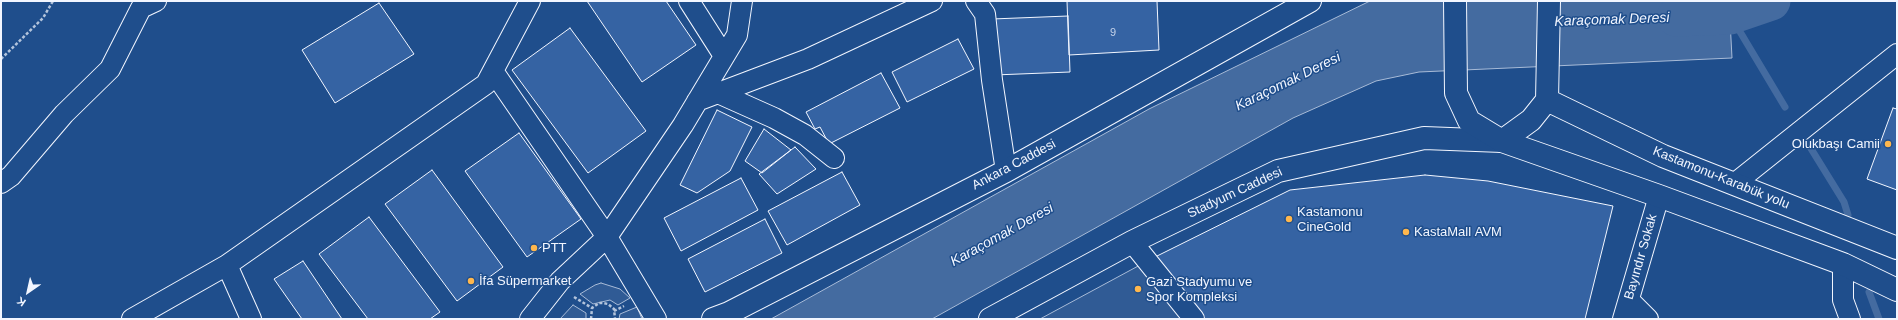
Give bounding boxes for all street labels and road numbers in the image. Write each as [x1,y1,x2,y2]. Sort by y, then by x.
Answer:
street label: Ankara Caddesi [970,136,1058,194]
street label: Kastamonu-Karabük yolu [1650,143,1792,213]
street label: Stadyum Caddesi [1185,164,1285,222]
street label: Bayındır Sokak [1621,212,1661,302]

